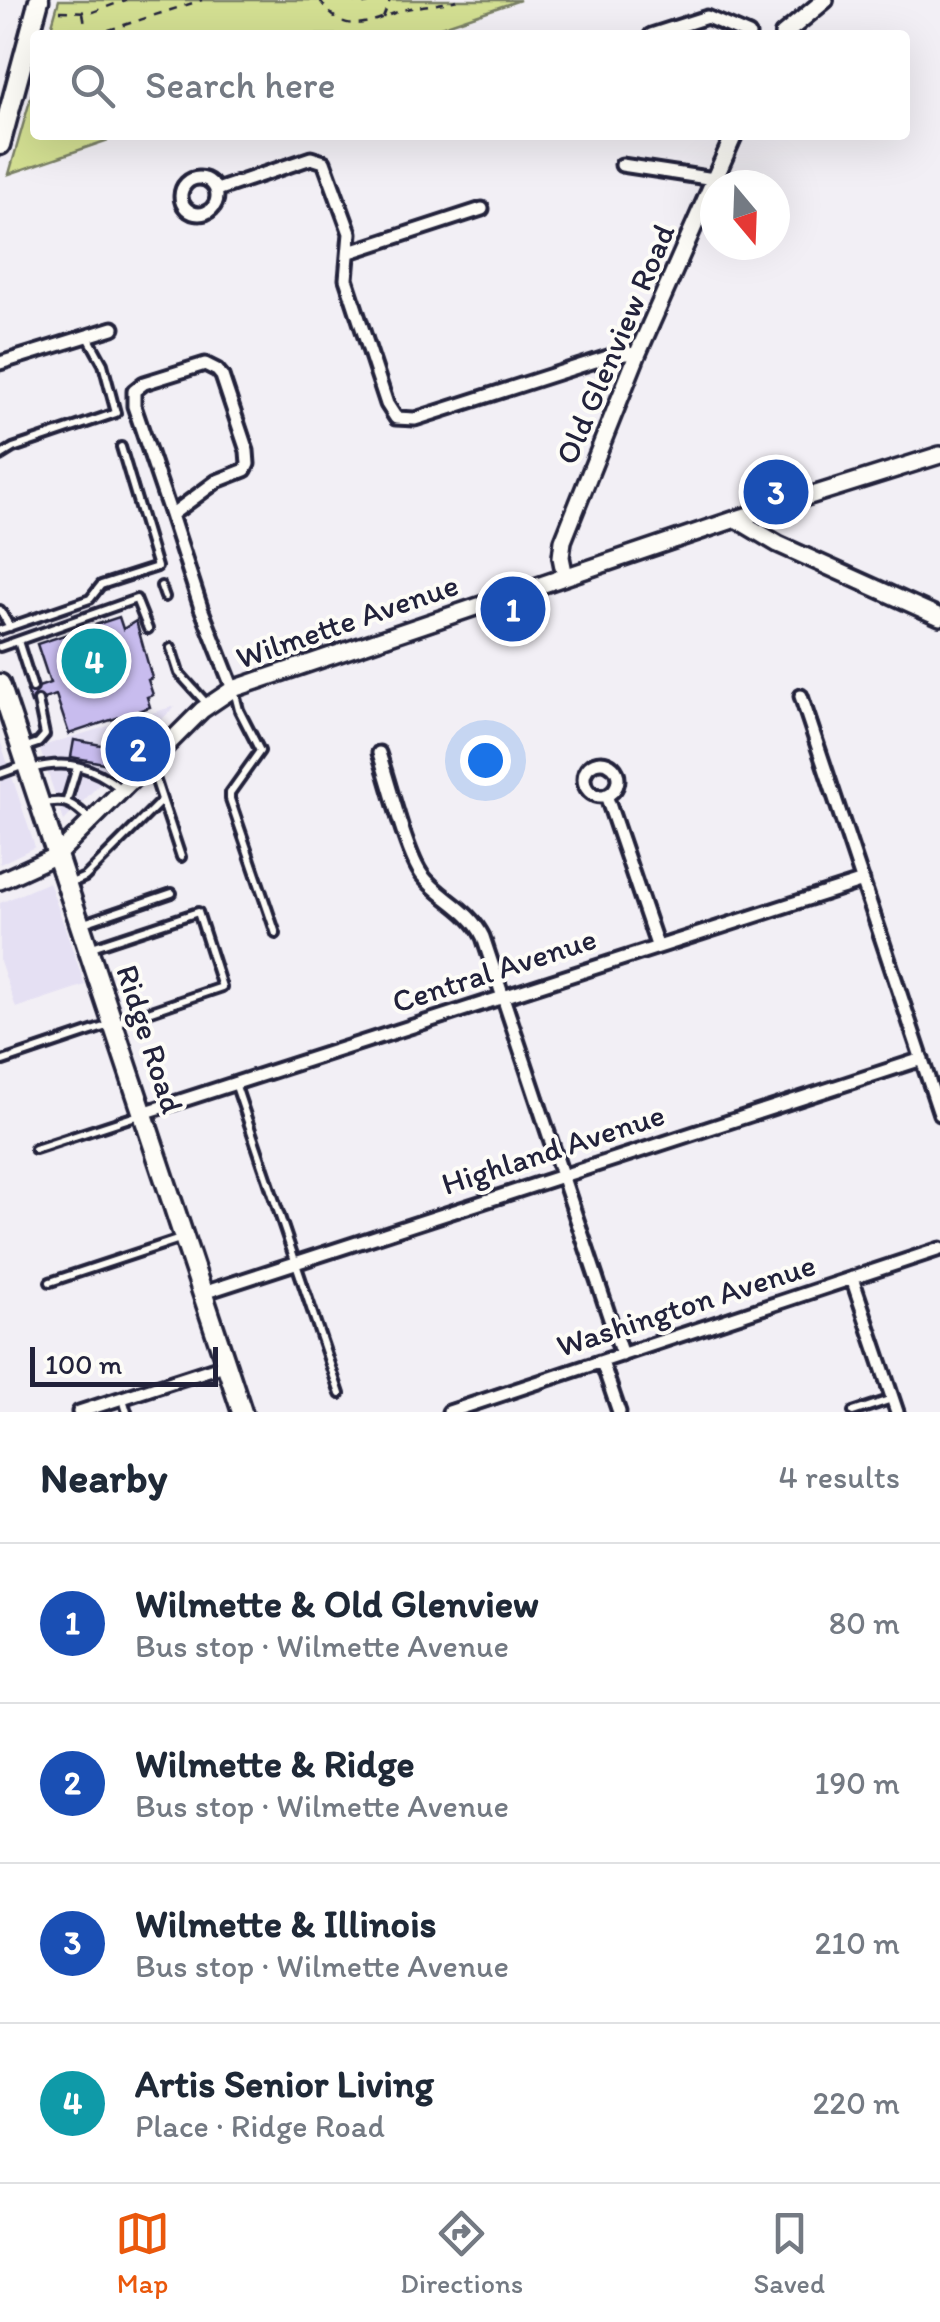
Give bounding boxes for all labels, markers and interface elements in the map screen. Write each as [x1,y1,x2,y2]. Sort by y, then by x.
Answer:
search box [30,30,910,140]
icon: search [65,58,120,113]
text: Search here [145,62,336,108]
north arrow [700,170,790,260]
street label: Old Glenview Road [547,218,683,470]
pin: 3 [744,454,808,530]
street label: Wilmette Avenue [231,565,463,677]
pin: 1 [480,572,546,646]
pin: 4 [62,624,126,698]
pin: 2 [106,712,170,786]
your location [460,735,511,786]
street label: Central Avenue [387,919,601,1021]
street label: Ridge Road [108,960,192,1118]
street label: Highland Avenue [437,1095,669,1203]
street label: Washington Avenue [552,1245,820,1365]
scale bar [30,1342,218,1386]
text: 100 m [45,1347,122,1381]
text: Nearby [40,1452,167,1503]
text: 4 results [779,1458,900,1496]
text: Wilmette & Old Glenview [135,1581,539,1627]
text: 1 [65,1604,80,1642]
text: 80 m [829,1604,900,1642]
text: Bus stop · Wilmette Avenue [135,1627,509,1665]
text: Wilmette & Ridge [135,1741,415,1787]
text: 2 [64,1764,81,1802]
text: 190 m [815,1764,900,1802]
text: Bus stop · Wilmette Avenue [135,1787,509,1825]
text: Wilmette & Illinois [135,1901,436,1947]
text: 3 [64,1924,81,1962]
text: 210 m [814,1924,900,1962]
text: Bus stop · Wilmette Avenue [135,1947,509,1985]
text: Artis Senior Living [135,2061,434,2107]
text: 4 [63,2084,82,2122]
text: 220 m [813,2084,900,2122]
text: Place · Ridge Road [135,2107,385,2145]
tab: Map [115,2206,170,2300]
tab: Directions [400,2206,523,2300]
tab: Saved [753,2206,825,2300]

